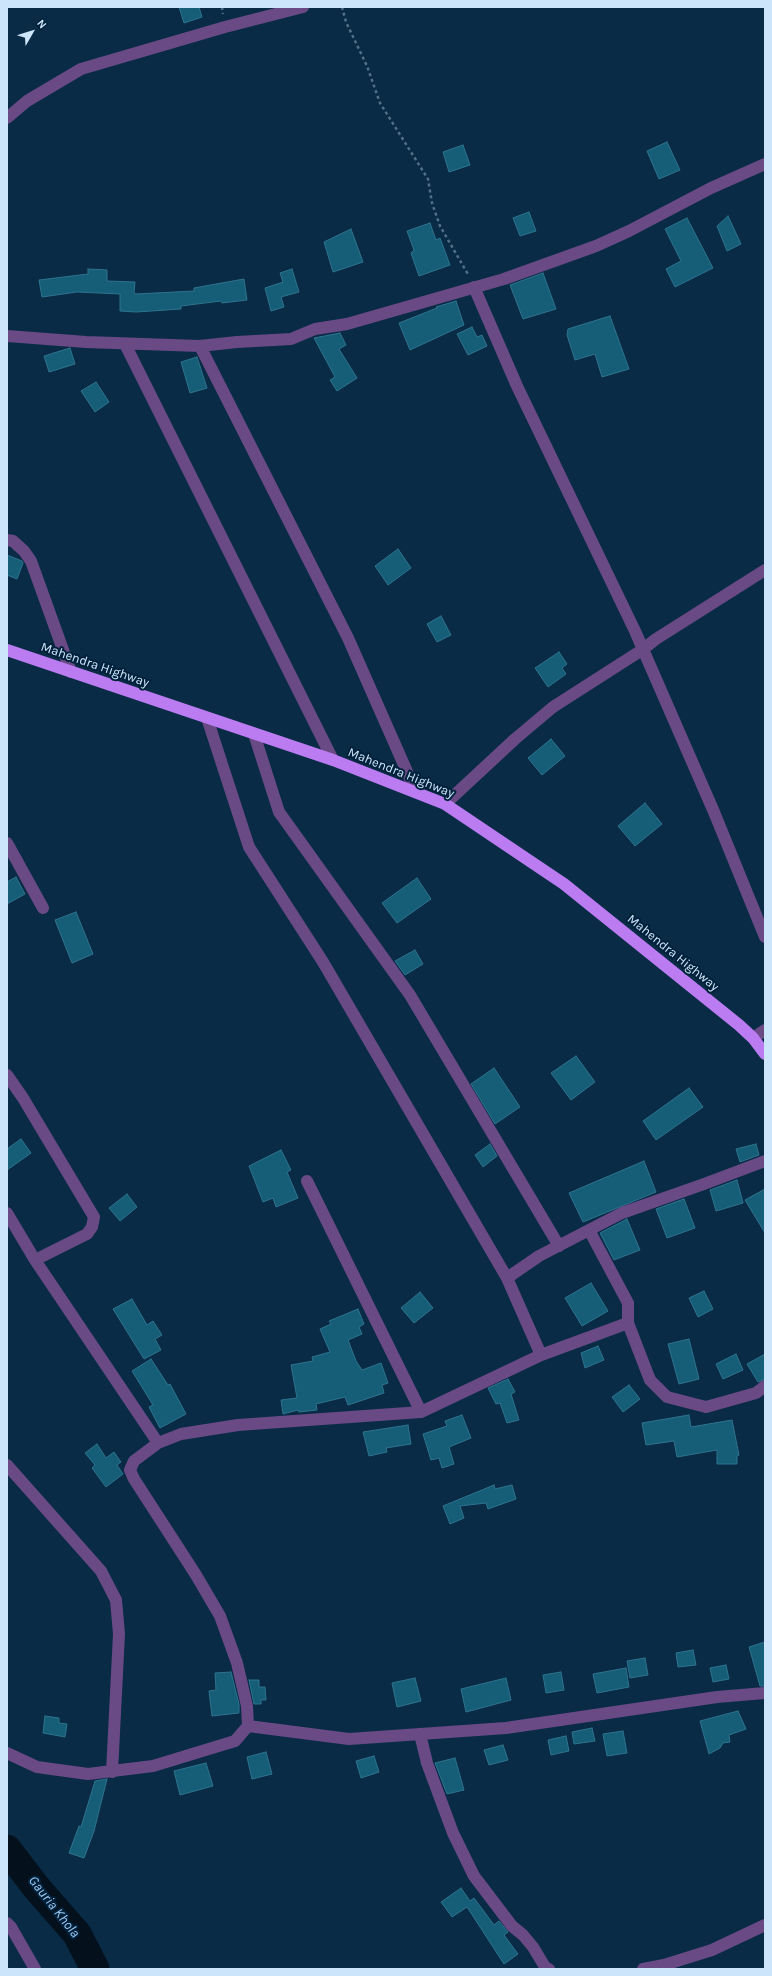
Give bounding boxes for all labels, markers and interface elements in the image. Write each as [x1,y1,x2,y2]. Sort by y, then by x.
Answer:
north arrow [12,12,52,52]
text: N [34,17,49,31]
street label: Mahendra Highway [39,639,151,691]
street label: Mahendra Highway [345,744,457,802]
street label: Mahendra Highway [624,911,722,995]
water label: Gauria Khola [25,1873,83,1941]

